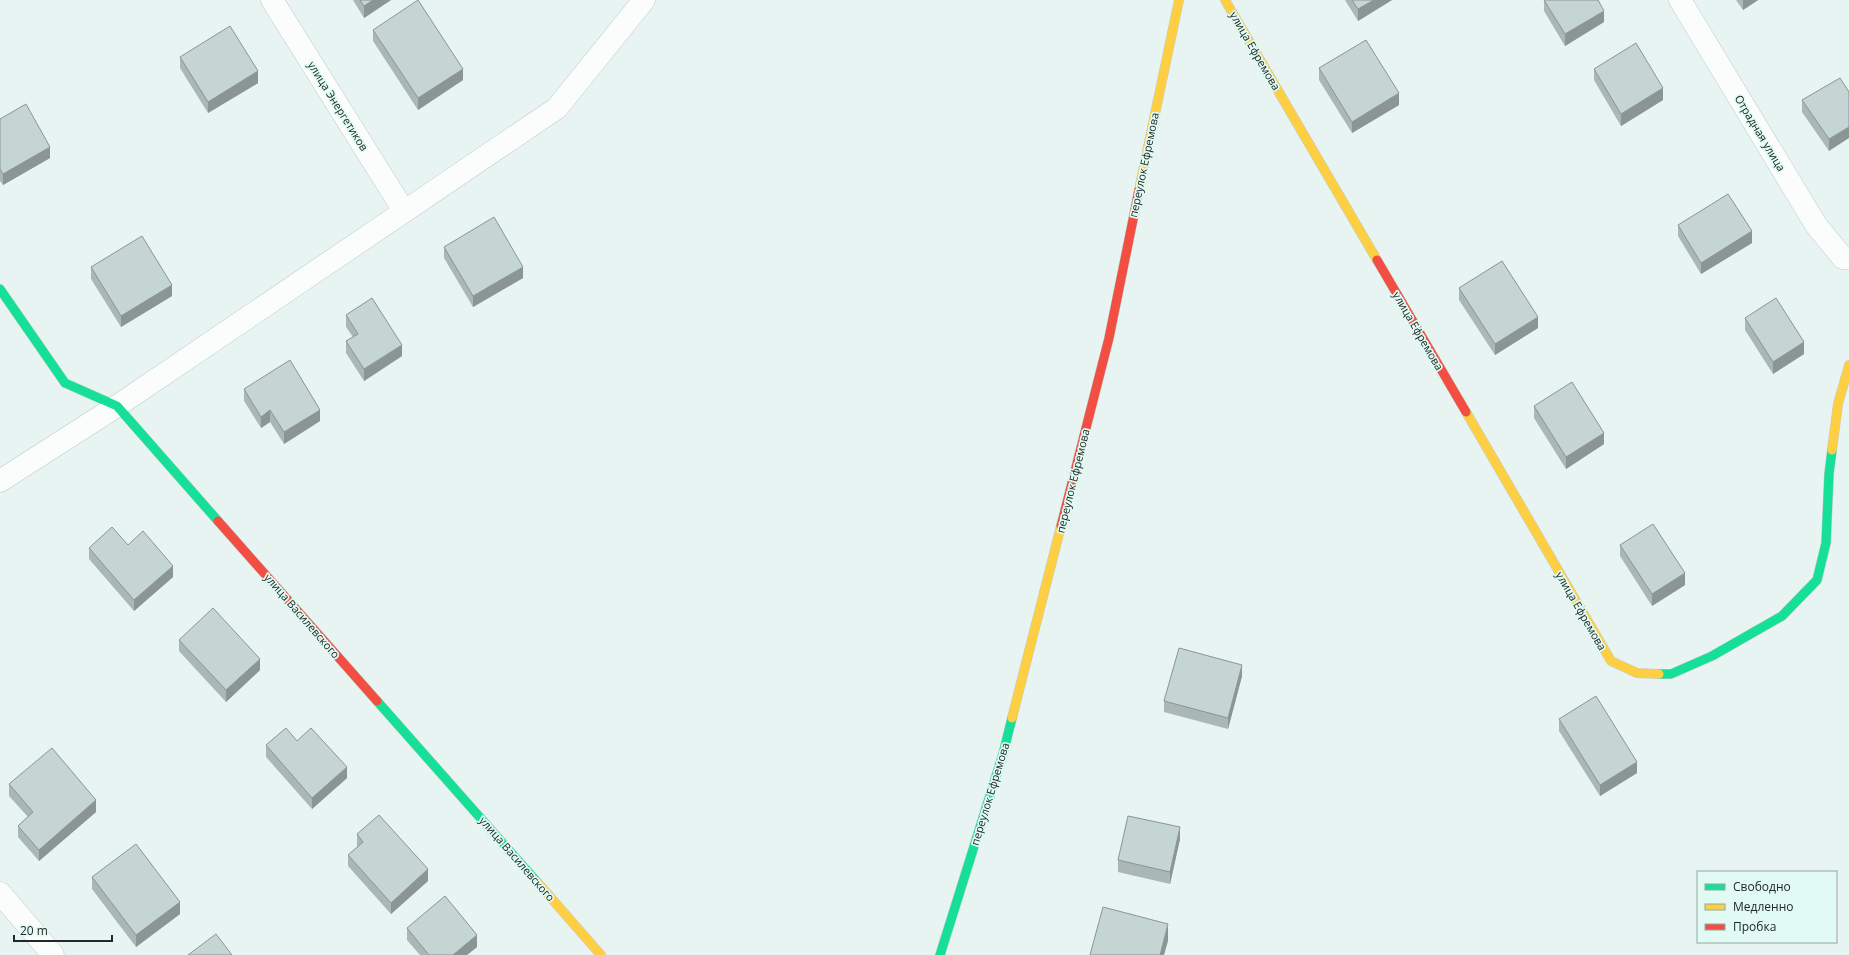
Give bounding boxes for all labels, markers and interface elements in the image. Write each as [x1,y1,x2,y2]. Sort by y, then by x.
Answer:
street label: улица Ефремова [1227,9,1284,93]
street label: улица Энергетиков [305,58,372,153]
street label: Отрадная улица [1732,92,1789,174]
street label: переулок Ефремова [1125,111,1162,219]
street label: улица Ефремова [1390,289,1447,373]
street label: переулок Ефремова [1052,427,1093,535]
street label: улица Ефремова [1553,569,1610,653]
street label: улица Василевского [261,570,344,662]
street label: переулок Ефремова [967,741,1012,847]
street label: улица Василевского [476,813,559,905]
legend [1697,871,1837,943]
text: Свободно [1733,878,1791,895]
text: Медленно [1733,898,1793,915]
scale bar [14,917,112,943]
text: Пробка [1733,918,1776,935]
text: 20 m [20,922,48,939]

